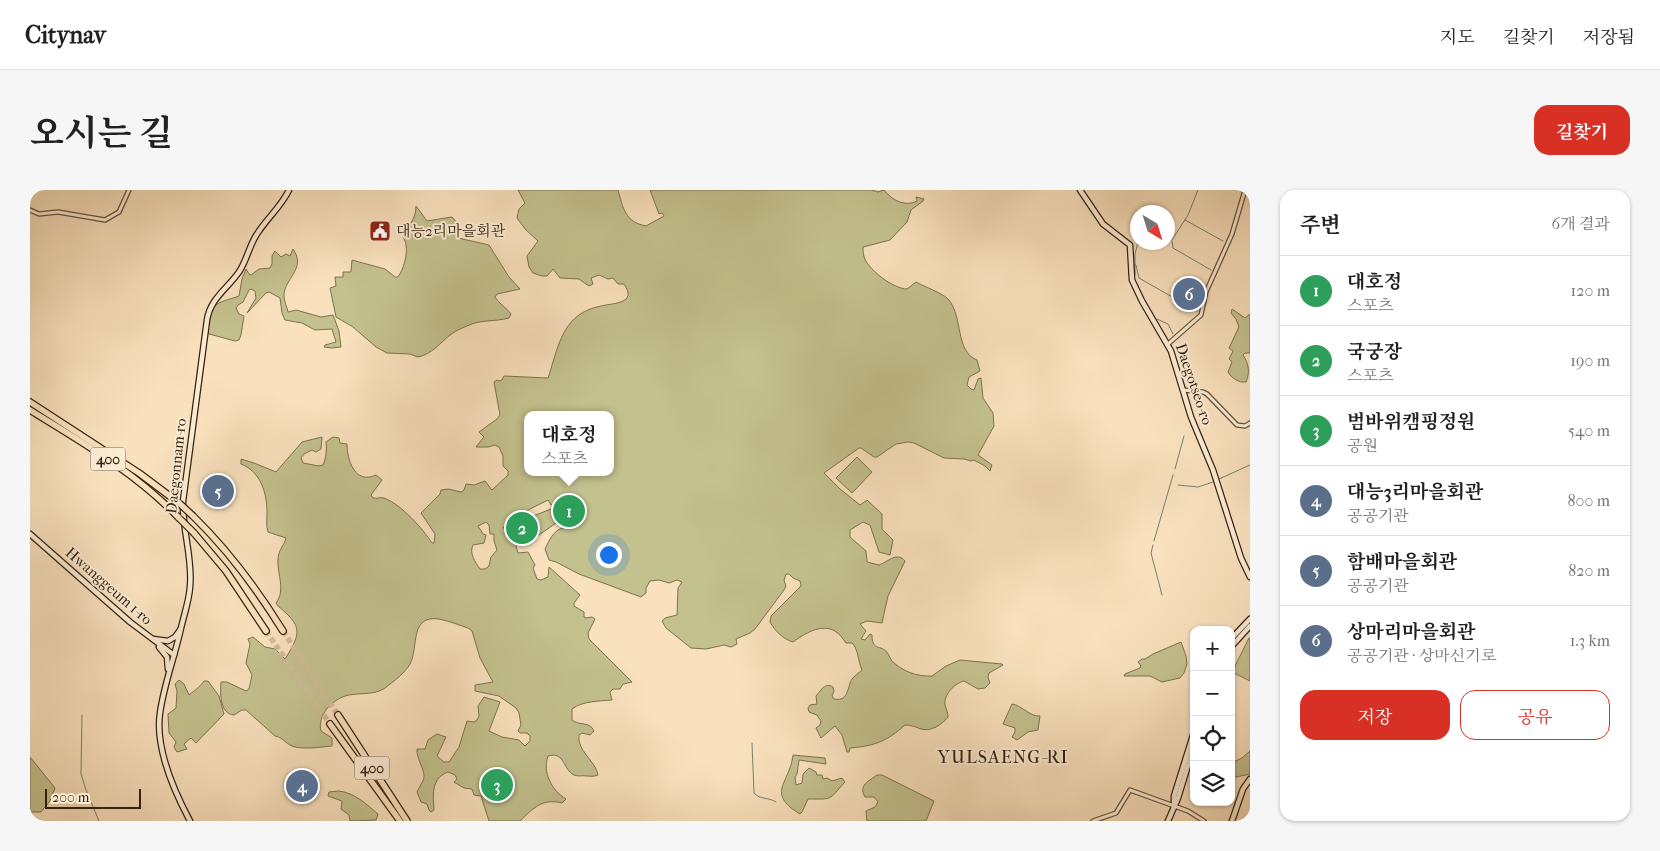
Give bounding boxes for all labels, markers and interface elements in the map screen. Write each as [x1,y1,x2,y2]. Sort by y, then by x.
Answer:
text: Citynav [25,21,106,49]
text: 지도 [1440,27,1475,48]
text: 길찾기 [1503,27,1555,48]
text: 저장됨 [1583,27,1635,48]
button: 길찾기 [1534,105,1630,155]
text: 오시는 길 [30,113,173,154]
north arrow [1130,205,1175,250]
text: 주변 [1300,213,1341,237]
text: 6개 결과 [1552,214,1610,233]
public building icon: 대능2리마을회관 [368,219,392,243]
place label: 대능2리마을회관 [396,222,506,240]
text: 대호정 [1347,271,1402,293]
pin: 6 [1173,275,1205,313]
text: 1 [1313,281,1319,300]
text: 120 m [1571,281,1610,300]
text: 스포츠 [1347,296,1393,315]
street label: Daegotseo-ro [1172,341,1216,427]
text: 국궁장 [1347,341,1402,363]
text: 2 [1312,351,1320,370]
text: 190 m [1570,351,1610,370]
text: 스포츠 [1347,366,1393,385]
popup [524,411,614,476]
text: 범바위캠핑정원 [1347,411,1475,433]
street label: Daegonnam-ro [162,417,190,515]
text: 3 [1313,421,1319,440]
text: 540 m [1568,421,1610,440]
text: 대호정 [541,424,597,446]
text: 공원 [1347,436,1378,455]
road number: 400 [90,448,126,470]
text: 스포츠 [541,449,588,468]
pin: 5 [202,472,234,510]
text: 대능3리마을회관 [1347,481,1483,503]
text: 4 [1311,491,1321,510]
text: 800 m [1568,491,1610,510]
pin: 1 [553,492,585,530]
text: 공공기관 [1347,506,1409,525]
pin: 2 [506,509,538,547]
your location [596,542,622,568]
street label: Hwanggeum 1-ro [62,543,156,629]
text: 함배마을회관 [1347,551,1457,573]
text: 5 [1313,561,1319,580]
text: 820 m [1568,561,1610,580]
text: 공공기관 [1347,576,1409,595]
text: 상마리마을회관 [1347,621,1475,643]
map controls [1190,626,1235,806]
button: + [1190,626,1235,671]
text: 6 [1312,631,1320,650]
text: 1.3 km [1570,631,1610,650]
text: 공공기관 · 상마신기로 [1347,646,1496,665]
button: − [1190,671,1235,716]
button: 저장 [1300,690,1450,740]
button: 공유 [1460,690,1610,740]
button: locate [1190,716,1235,761]
district label: YULSAENG-RI [936,747,1069,768]
road number: 400 [354,756,390,780]
button: layers [1190,761,1235,806]
pin: 3 [481,766,513,804]
pin: 4 [286,767,318,805]
scale bar [45,786,141,809]
text: 200 m [52,789,89,806]

